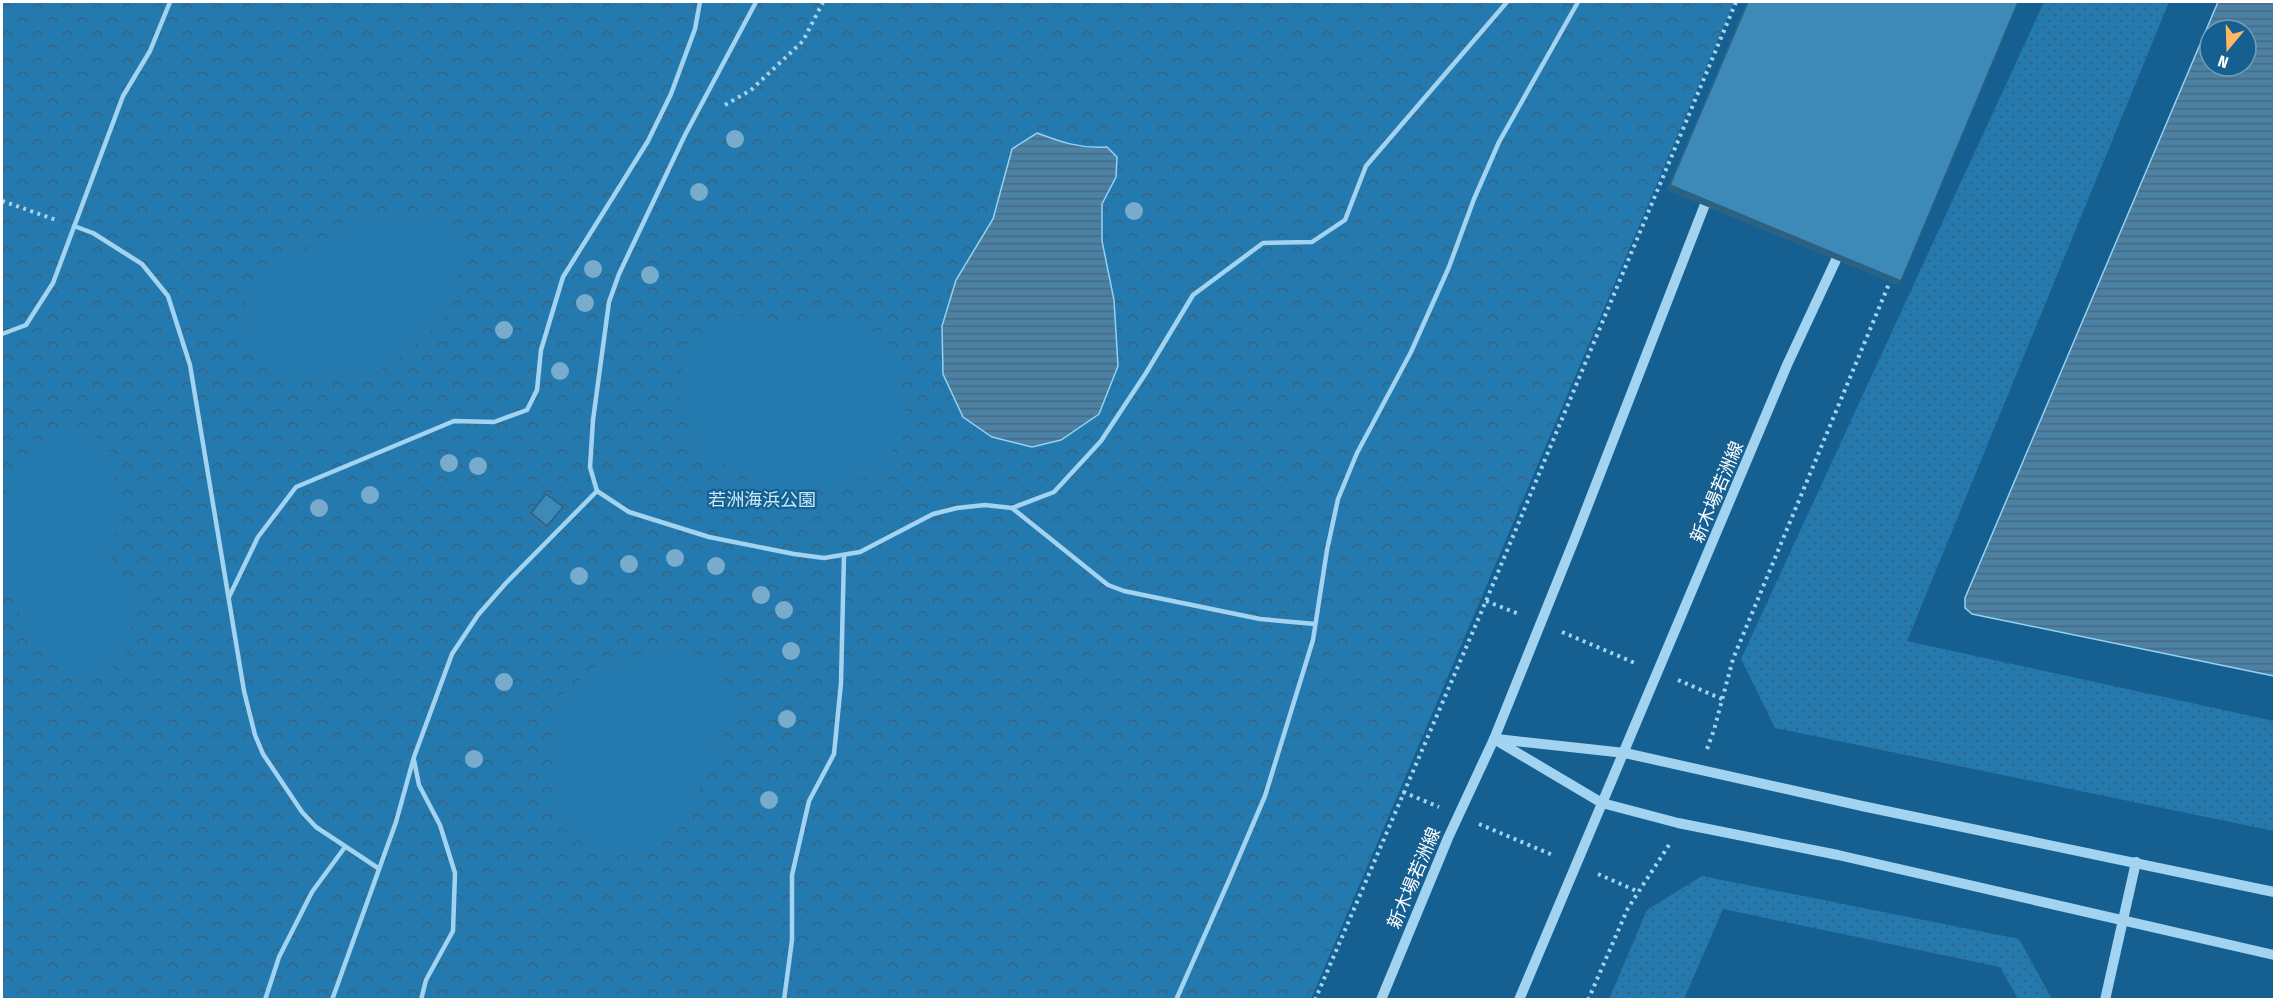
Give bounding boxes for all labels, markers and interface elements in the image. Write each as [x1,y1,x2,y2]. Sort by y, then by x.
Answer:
north arrow [2198,18,2258,78]
text: N [2216,51,2231,72]
street label: 新木場若洲線 [1686,438,1748,546]
park label: 若洲海浜公園 [708,489,816,511]
street label: 新木場若洲線 [1383,824,1445,932]

